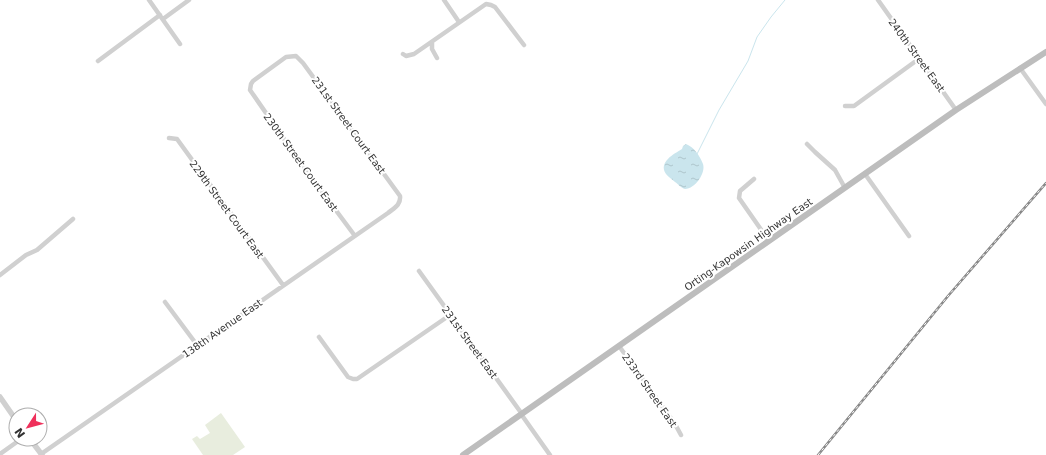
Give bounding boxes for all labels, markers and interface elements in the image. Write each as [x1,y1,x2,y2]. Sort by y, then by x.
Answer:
street label: 240th Street East [886,17,947,94]
street label: 231st Street Court East [310,75,388,176]
street label: 230th Street Court East [261,111,340,213]
street label: 229th Street Court East [187,158,266,260]
street label: Orting-Kapowsin Highway East [682,196,814,293]
street label: 138th Avenue East [180,297,264,360]
street label: 231st Street East [440,304,500,381]
street label: 233rd Street East [620,351,679,429]
north arrow [8,407,48,447]
text: N [12,425,28,440]

